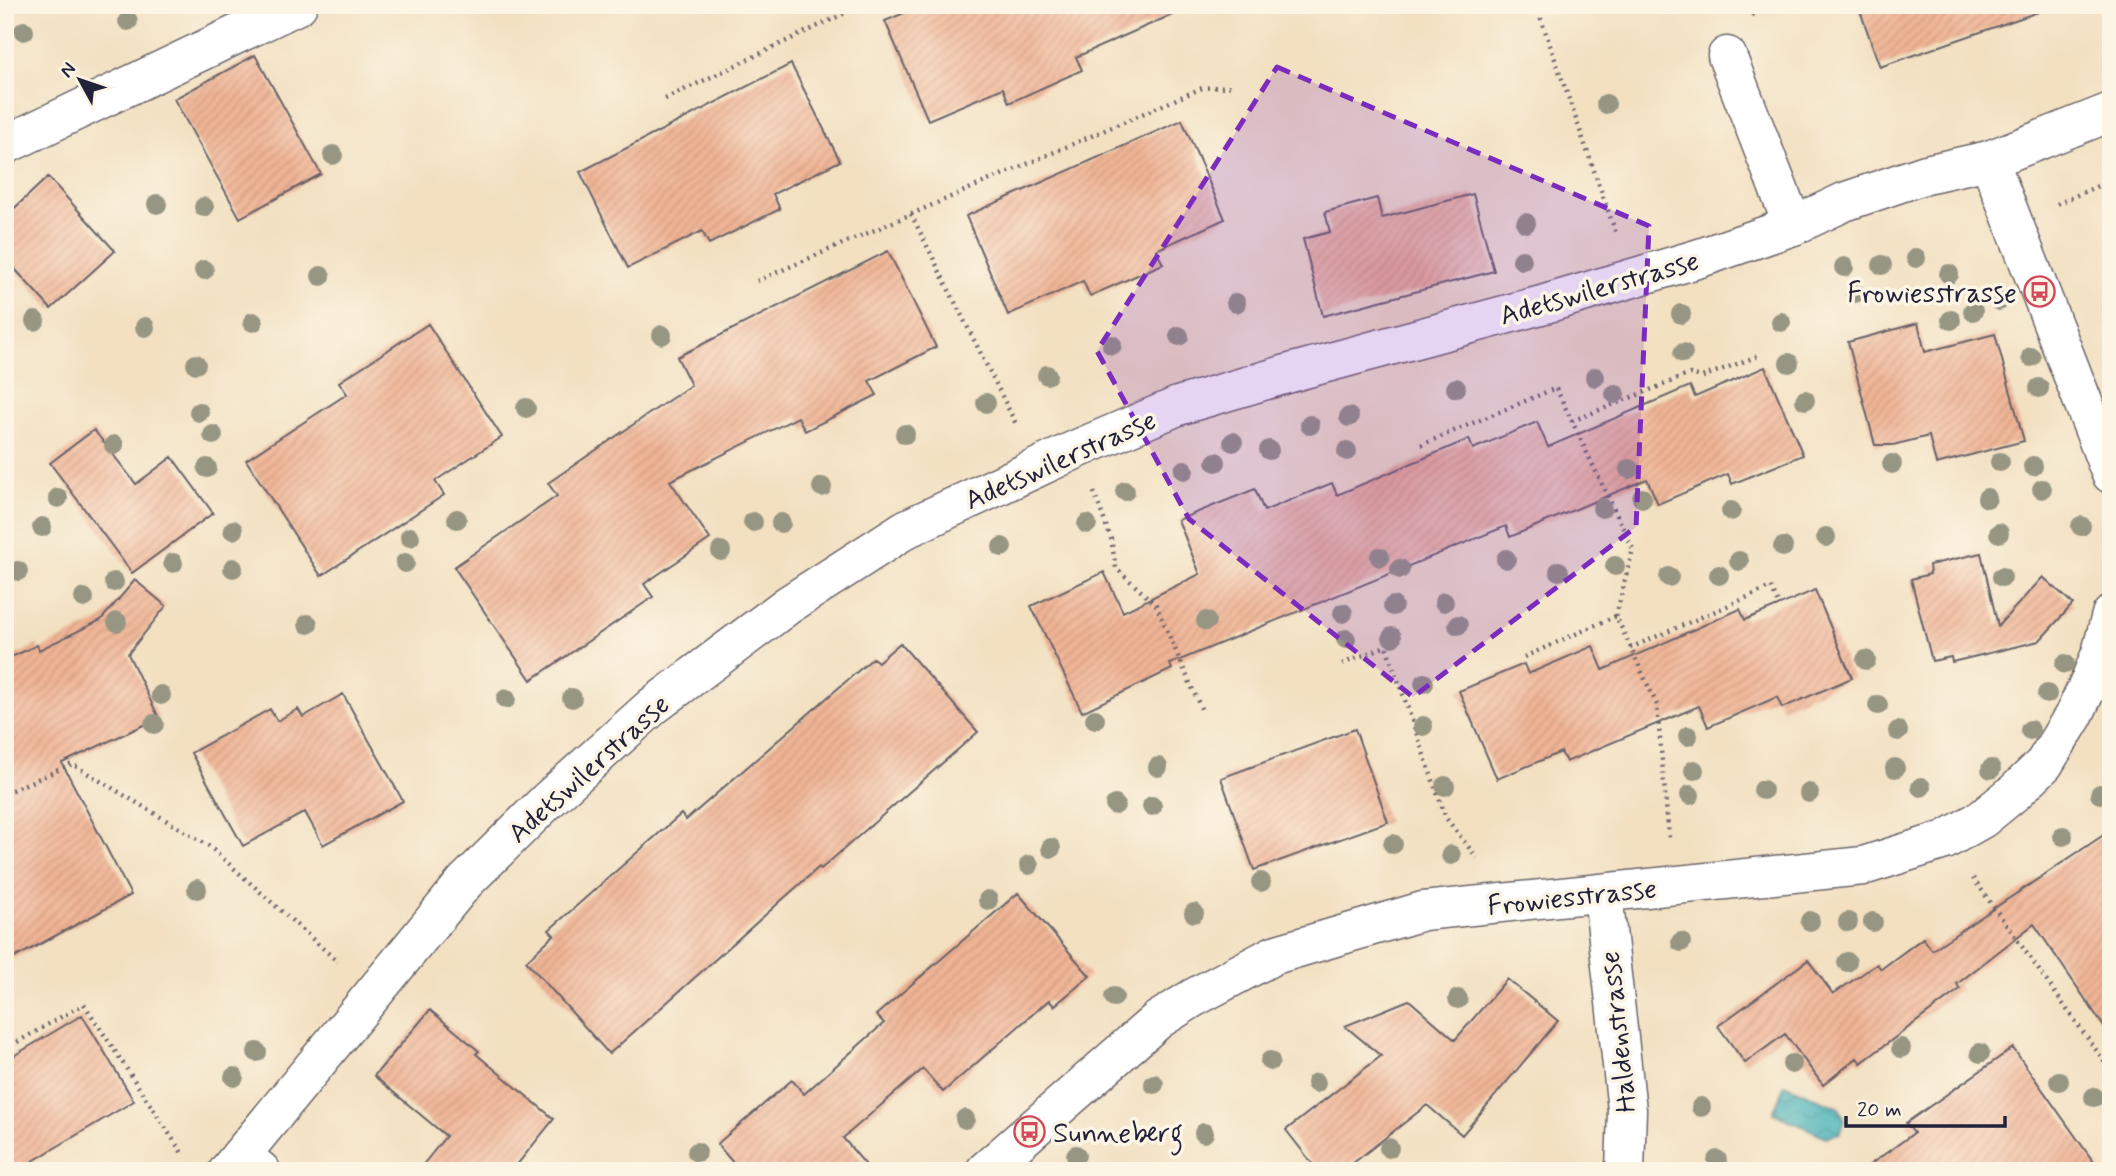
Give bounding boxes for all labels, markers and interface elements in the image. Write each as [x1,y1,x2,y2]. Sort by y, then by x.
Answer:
north arrow [46,46,116,116]
text: N [54,57,82,83]
street label: Adetswilerstrasse [1496,243,1704,336]
bus stop icon: Frowiesstrasse [2023,275,2057,309]
place label: Frowiesstrasse [1847,276,2017,313]
street label: Adetswilerstrasse [959,403,1163,520]
street label: Adetswilerstrasse [501,687,679,852]
street label: Frowiesstrasse [1486,871,1659,926]
street label: Haldenstrasse [1593,949,1646,1115]
scale bar [1846,1085,2006,1129]
text: 20 m [1857,1096,1902,1124]
bus stop icon: Sunneberg [1013,1115,1047,1149]
place label: Sunneberg [1053,1116,1183,1156]

